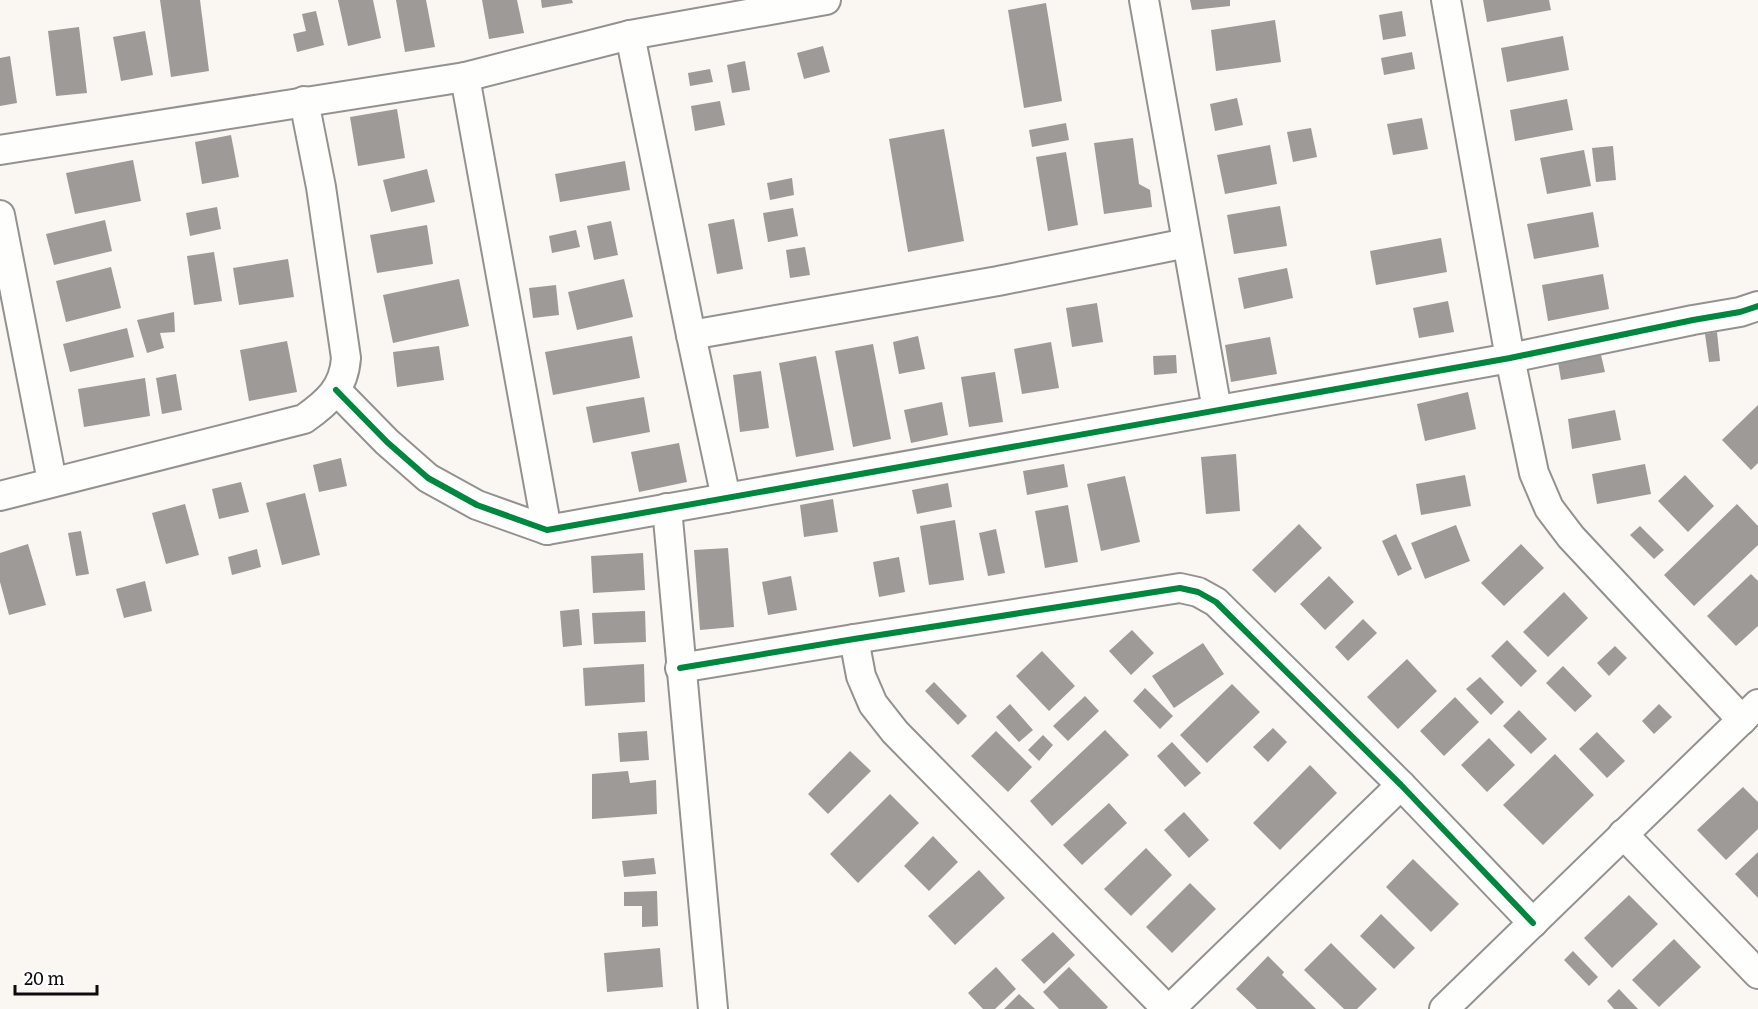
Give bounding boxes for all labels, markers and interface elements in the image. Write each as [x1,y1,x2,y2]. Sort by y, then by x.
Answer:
scale bar [15,958,98,996]
text: 20 m [24,964,65,991]

